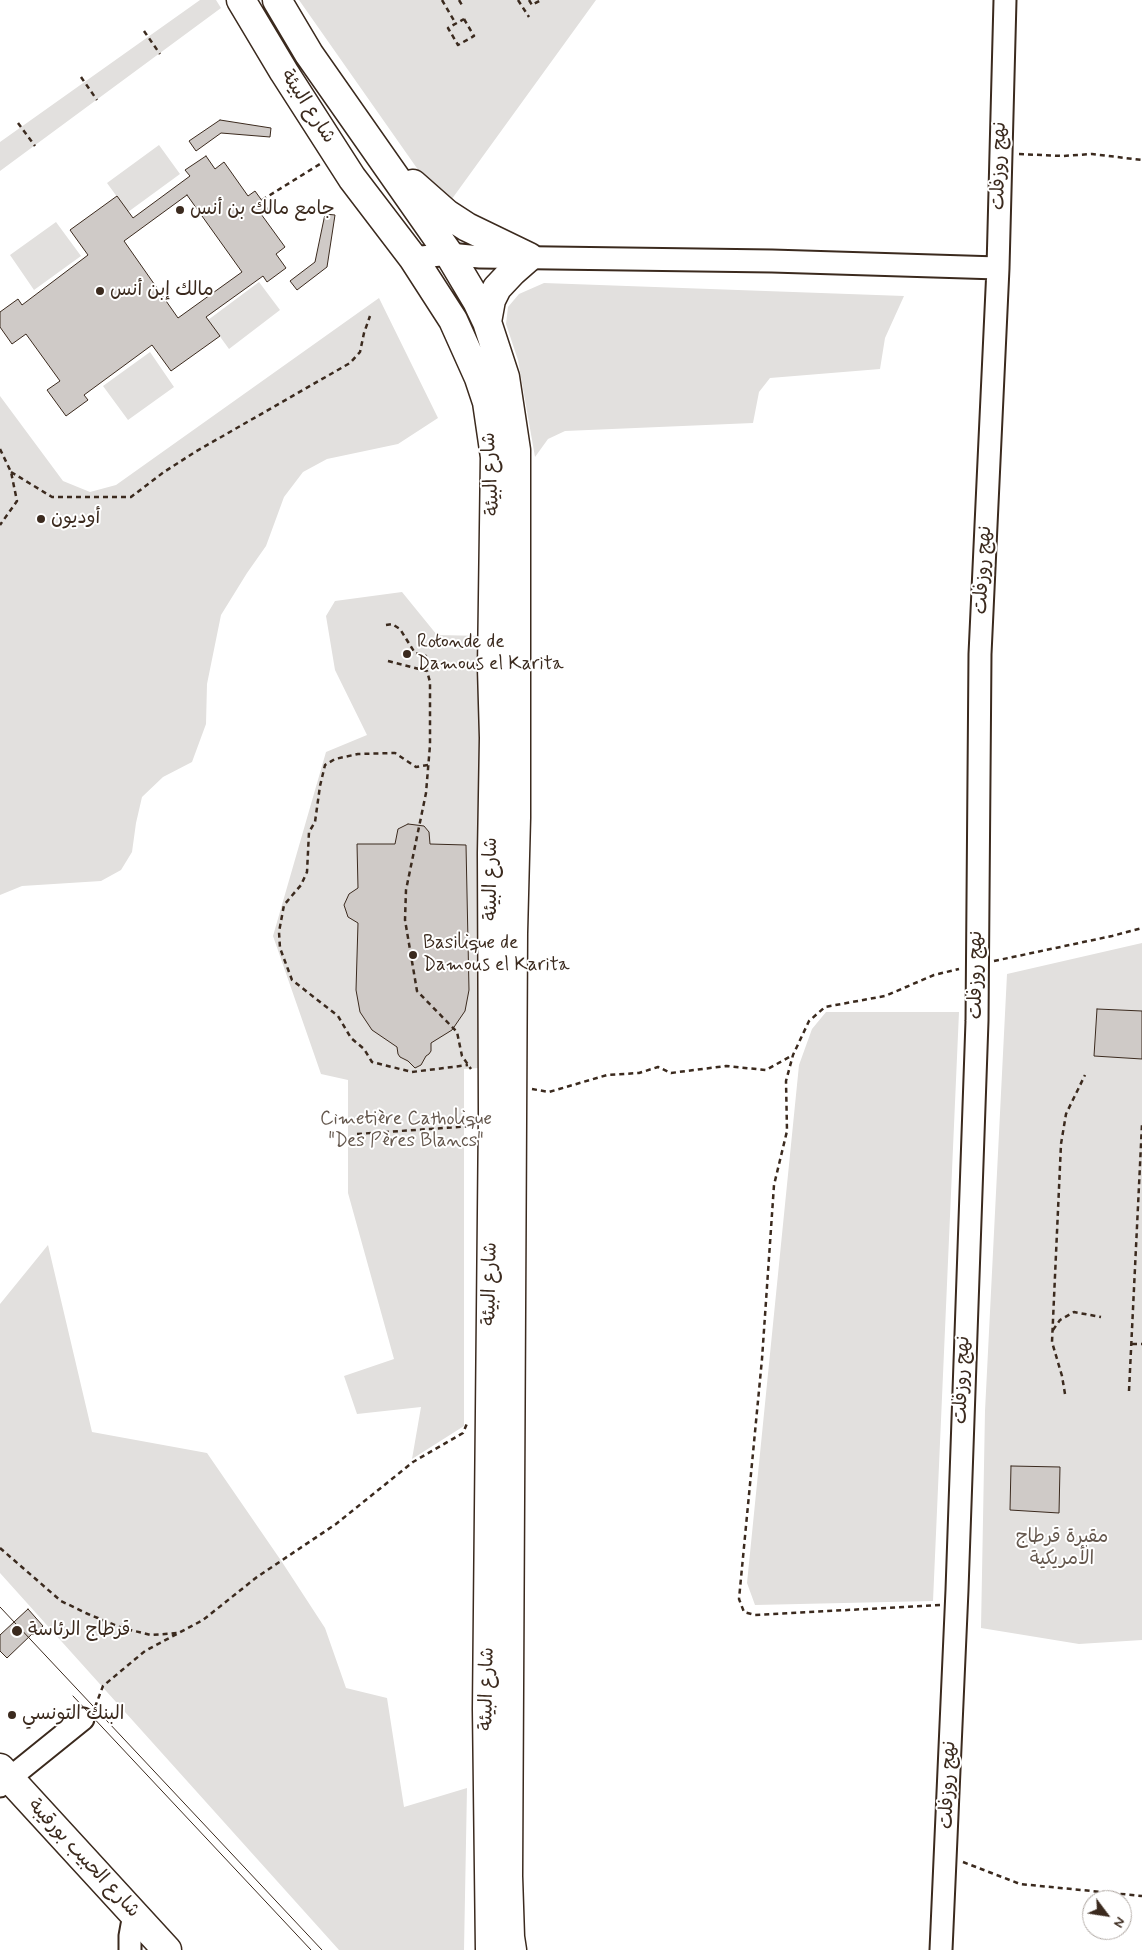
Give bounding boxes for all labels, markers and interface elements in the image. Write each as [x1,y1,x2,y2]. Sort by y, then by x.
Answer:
street label: شارع البيئة [275,66,339,148]
street label: نهج روزفلت [988,122,1012,210]
place label: جامع مالك بن أنس [190,199,335,221]
marker: جامع مالك بن أنس [174,204,186,216]
place label: مالك إبن أنس [110,280,214,302]
marker: مالك إبن أنس [94,285,106,297]
street label: شارع البيئة [478,432,506,516]
place label: أوديون [51,508,100,530]
marker: أوديون [35,513,47,525]
street label: نهج روزفلت [970,525,998,615]
place label: Rotonde de Damous el Karita [417,632,564,676]
marker: Rotonde de Damous el Karita [401,648,413,660]
street label: شارع البيئة [481,837,503,921]
street label: نهج روزفلت [966,931,988,1019]
place label: Basilique de Damous el Karita [423,933,570,977]
marker: Basilique de Damous el Karita [407,949,419,961]
park label: Cimetière Catholique "Des Pères Blancs" [320,1109,492,1153]
street label: شارع البيئة [479,1242,503,1326]
street label: نهج روزفلت [950,1335,976,1425]
park label: مقبرة قرطاج الأمريكية [1016,1527,1108,1571]
place label: قرطاج الرئاسة [28,1620,130,1642]
marker: قرطاج الرئاسة [10,1624,24,1638]
street label: شارع البيئة [476,1647,500,1731]
place label: البنك التونسي [22,1704,125,1726]
marker: البنك التونسي [6,1709,18,1721]
street label: نهج روزفلت [936,1740,962,1830]
street label: شارع الحبيب بورقيبة [22,1795,144,1923]
north arrow [1082,1890,1132,1940]
text: N [1109,1914,1129,1931]

